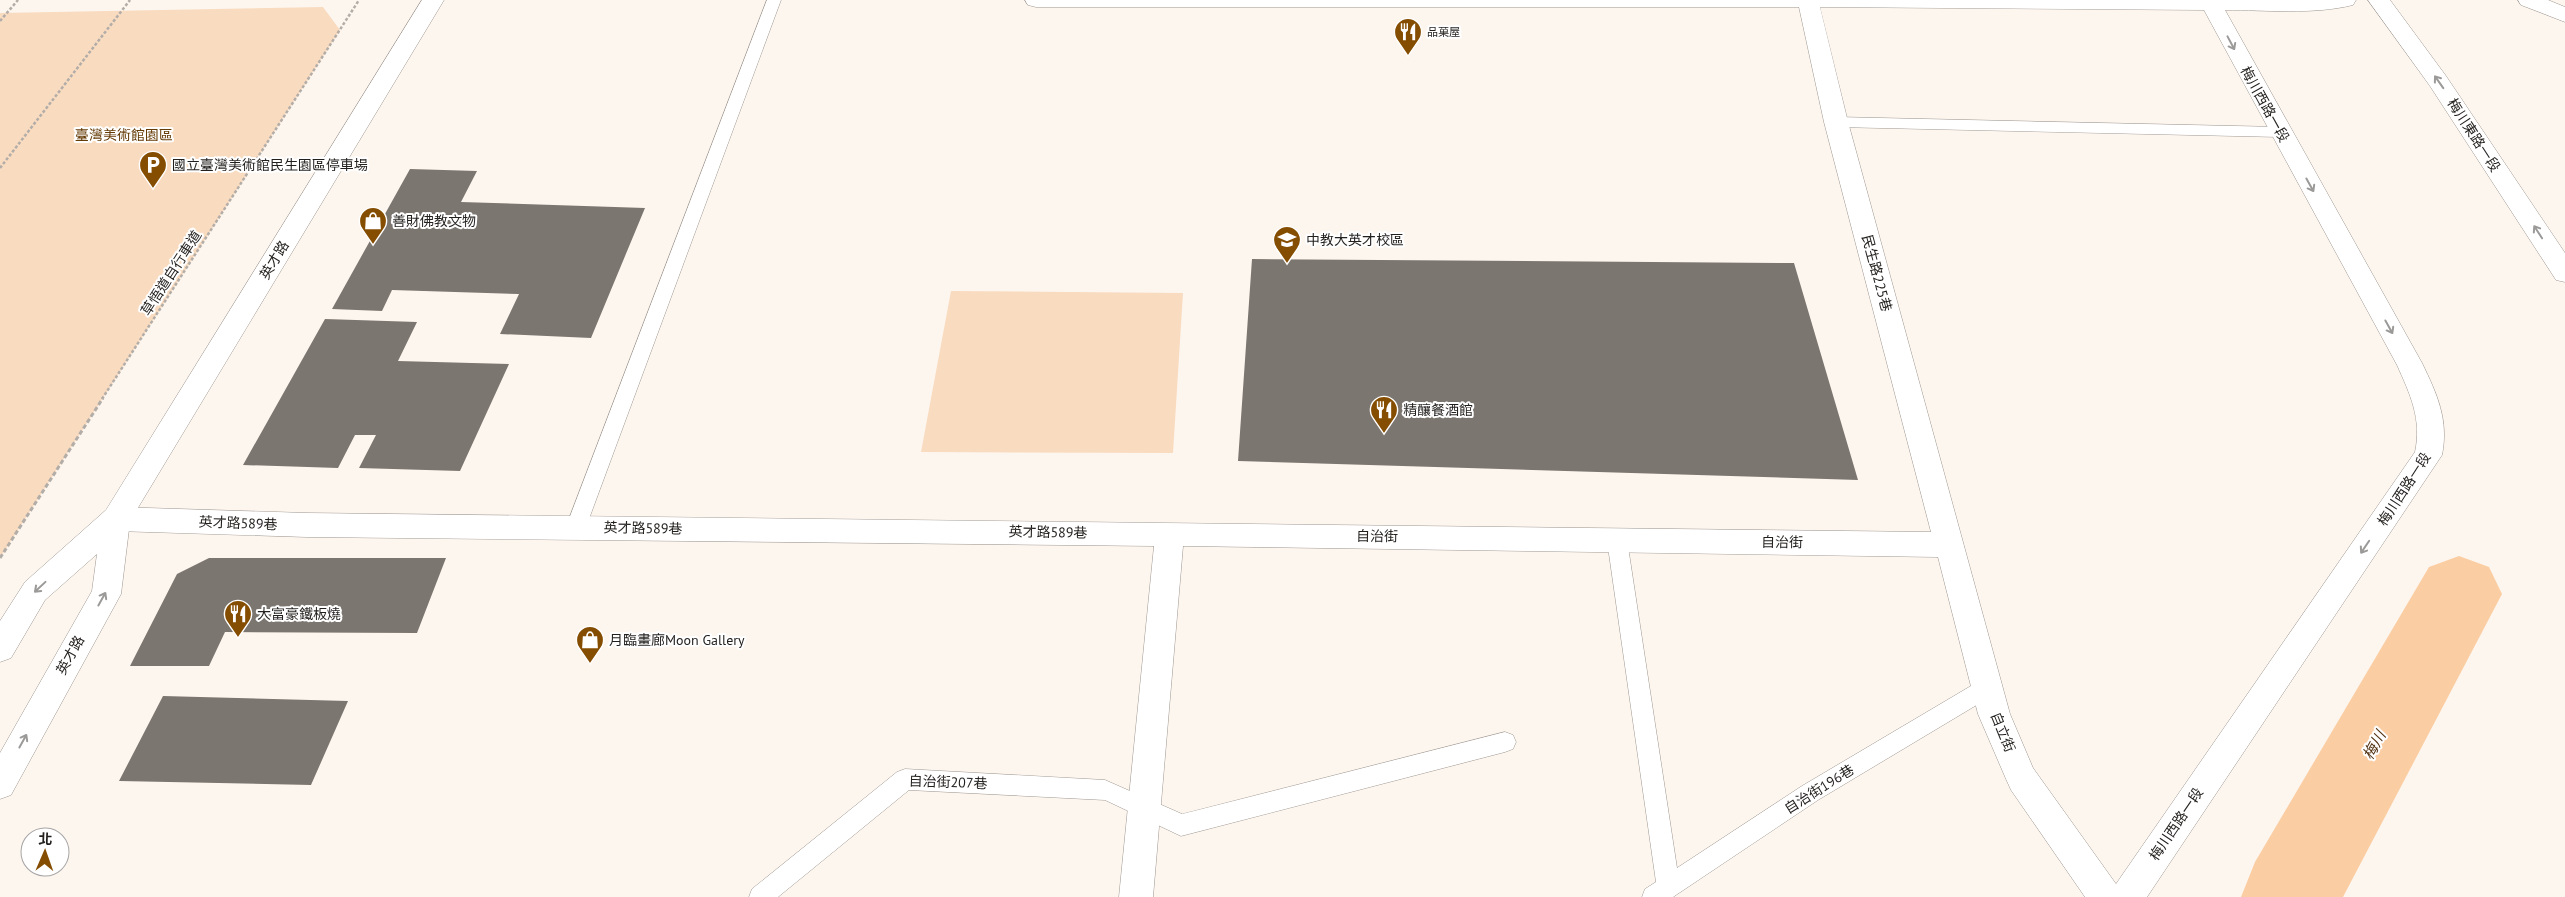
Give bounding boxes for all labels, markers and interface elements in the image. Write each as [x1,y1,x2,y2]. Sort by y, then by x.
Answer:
restaurant icon: 品菓屋 [1393,17,1423,56]
place label: 品菓屋 [1427,25,1460,39]
one-way arrow [2227,35,2236,50]
street label: 梅川西路一段 [2237,63,2293,145]
one-way arrow [2434,75,2444,89]
street label: 梅川東路一段 [2444,95,2504,175]
park label: 臺灣美術館園區 [75,126,173,144]
parking icon: 國立臺灣美術館民生園區停車場 [138,150,168,189]
place label: 國立臺灣美術館民生園區停車場 [172,156,368,174]
one-way arrow [2305,178,2315,193]
shop icon: 善財佛教文物 [358,206,388,245]
place label: 善財佛教文物 [392,212,476,230]
school or university icon: 中教大英才校區 [1272,225,1302,264]
one-way arrow [2533,225,2543,239]
street label: 草悟道自行車道 [137,227,205,319]
place label: 中教大英才校區 [1306,231,1404,249]
street label: 民生路225巷 [1858,233,1896,313]
street label: 英才路 [255,237,293,283]
one-way arrow [2385,319,2395,334]
restaurant icon: 精釀餐酒館 [1369,395,1399,434]
place label: 精釀餐酒館 [1403,401,1473,419]
street label: 梅川西路一段 [2374,449,2434,529]
street label: 英才路589巷 [198,513,278,533]
street label: 英才路589巷 [603,518,683,538]
street label: 英才路589巷 [1008,522,1088,542]
street label: 自治街 [1356,527,1398,545]
street label: 自治街 [1761,533,1803,551]
one-way arrow [2360,540,2370,554]
one-way arrow [34,581,47,593]
one-way arrow [97,591,107,606]
restaurant icon: 大富豪鐵板燒 [223,599,253,638]
place label: 大富豪鐵板燒 [257,605,341,623]
shop icon: 月臨畫廊Moon Gallery [575,625,605,664]
place label: 月臨畫廊Moon Gallery [609,631,745,649]
street label: 英才路 [52,632,88,678]
street label: 自立街 [1987,709,2019,755]
water label: 梅川 [2358,726,2391,763]
one-way arrow [19,734,28,749]
street label: 自治街196巷 [1781,760,1857,818]
street label: 自治街207巷 [908,772,988,792]
street label: 梅川西路一段 [2145,784,2207,864]
north arrow [20,827,70,877]
text: 北 [38,830,53,848]

